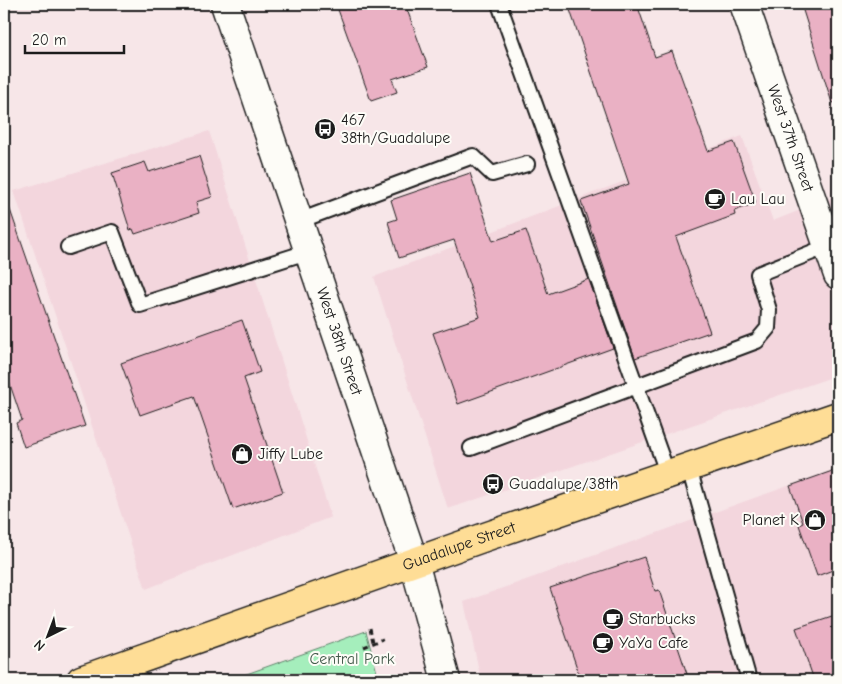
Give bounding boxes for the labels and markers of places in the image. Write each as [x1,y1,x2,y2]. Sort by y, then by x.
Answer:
place label: 467 38th/Guadalupe [341,111,450,147]
bus stop icon: 467 38th/Guadalupe [313,117,337,141]
cafe icon: Lau Lau [703,187,727,211]
place label: Lau Lau [731,190,785,208]
shop icon: Jiffy Lube [230,442,254,466]
place label: Jiffy Lube [258,445,323,463]
bus stop icon: Guadalupe/38th [481,472,505,496]
place label: Guadalupe/38th [509,475,618,493]
shop icon: Planet K [803,508,827,532]
place label: Planet K [743,511,799,529]
cafe icon: Starbucks [601,607,625,631]
place label: Starbucks [629,610,696,628]
cafe icon: YaYa Cafe [591,631,615,655]
place label: YaYa Cafe [619,634,688,652]

